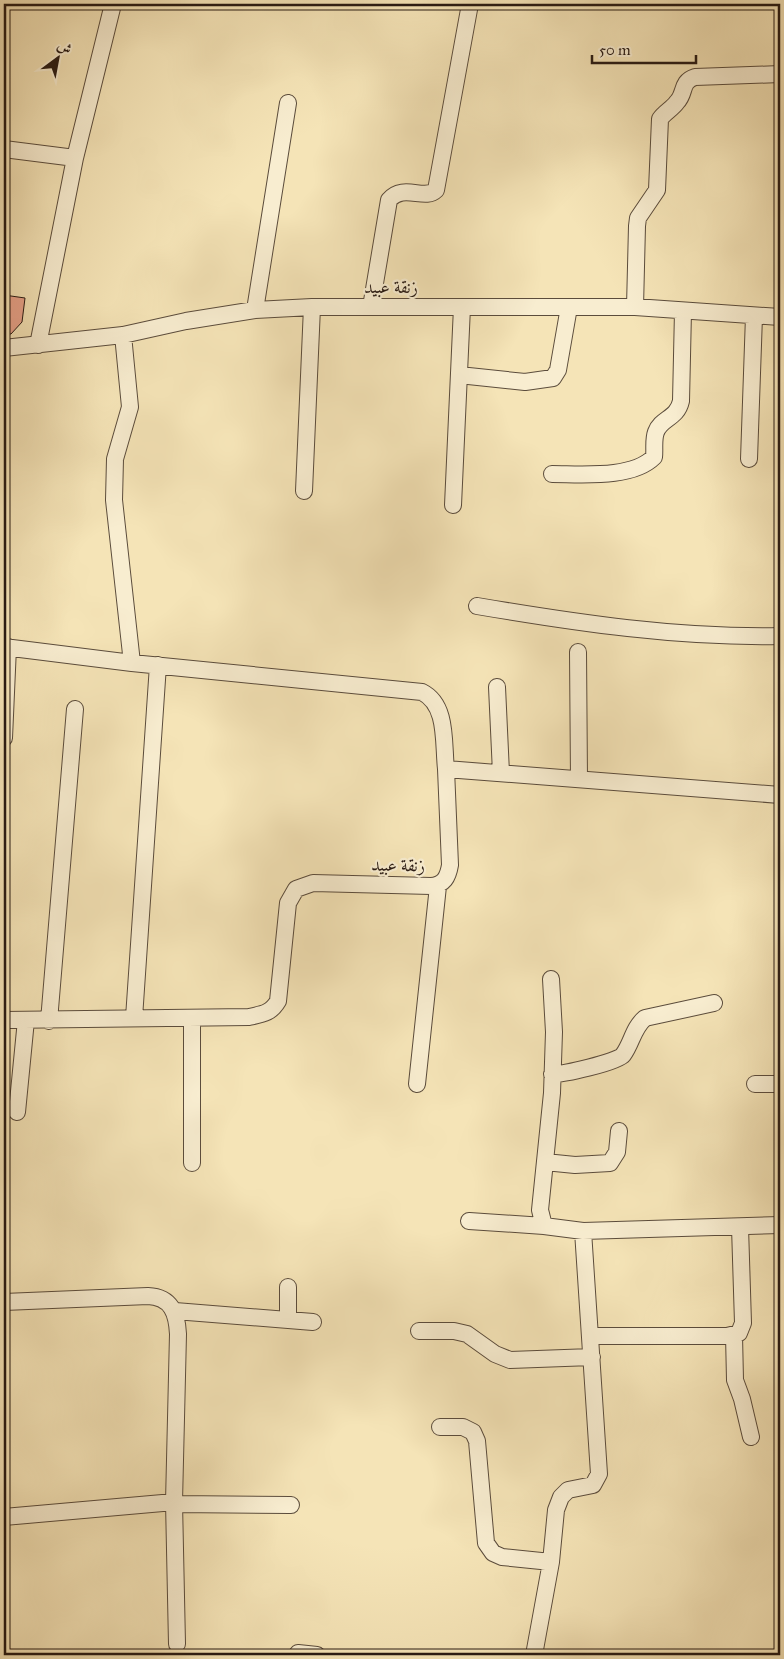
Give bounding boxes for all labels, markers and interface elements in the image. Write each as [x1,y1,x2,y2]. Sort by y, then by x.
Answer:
north arrow [32,32,82,82]
scale bar [592,32,695,64]
text: ش [54,37,75,58]
text: 50 m [599,41,631,59]
street label: زنقة عبيد [364,276,418,298]
street label: زنقة عبيد [371,854,425,876]

